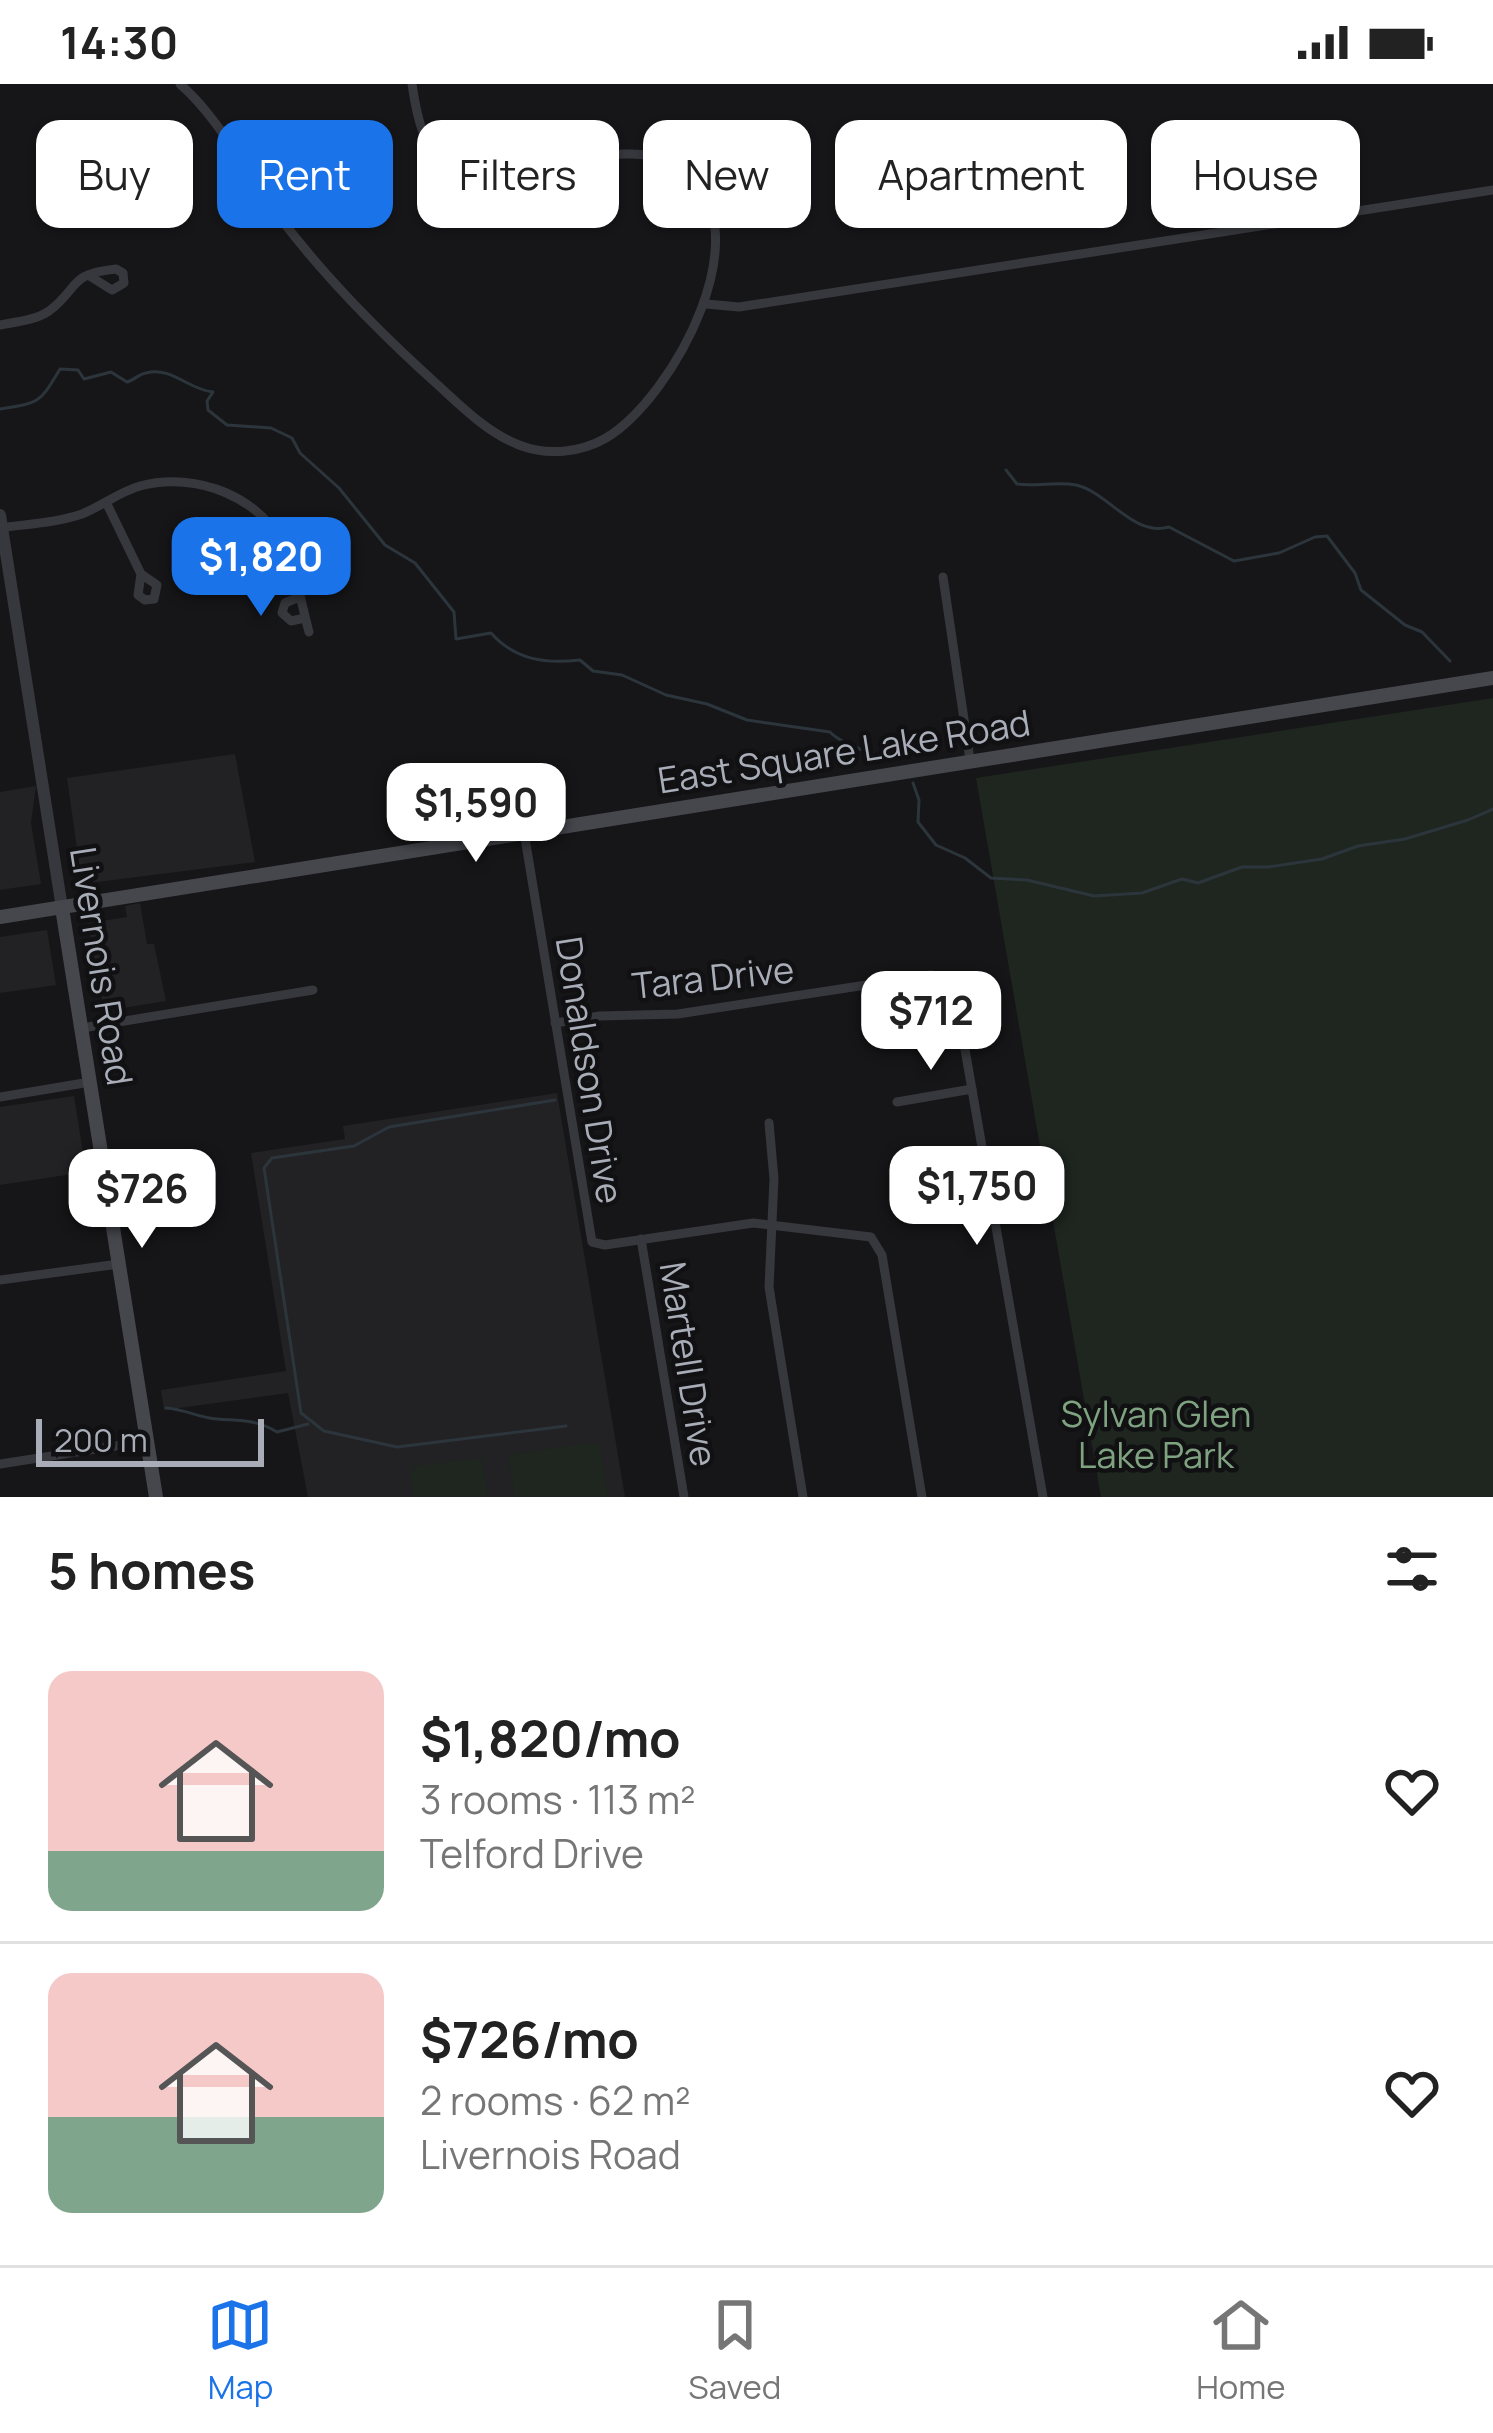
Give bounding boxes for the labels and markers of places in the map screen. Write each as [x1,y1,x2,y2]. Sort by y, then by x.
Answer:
pin: $1,820 [163,517,359,619]
pin: $1,590 [378,763,574,865]
pin: $712 [860,971,1002,1073]
pin: $1,750 [879,1146,1075,1248]
pin: $726 [71,1149,213,1251]

